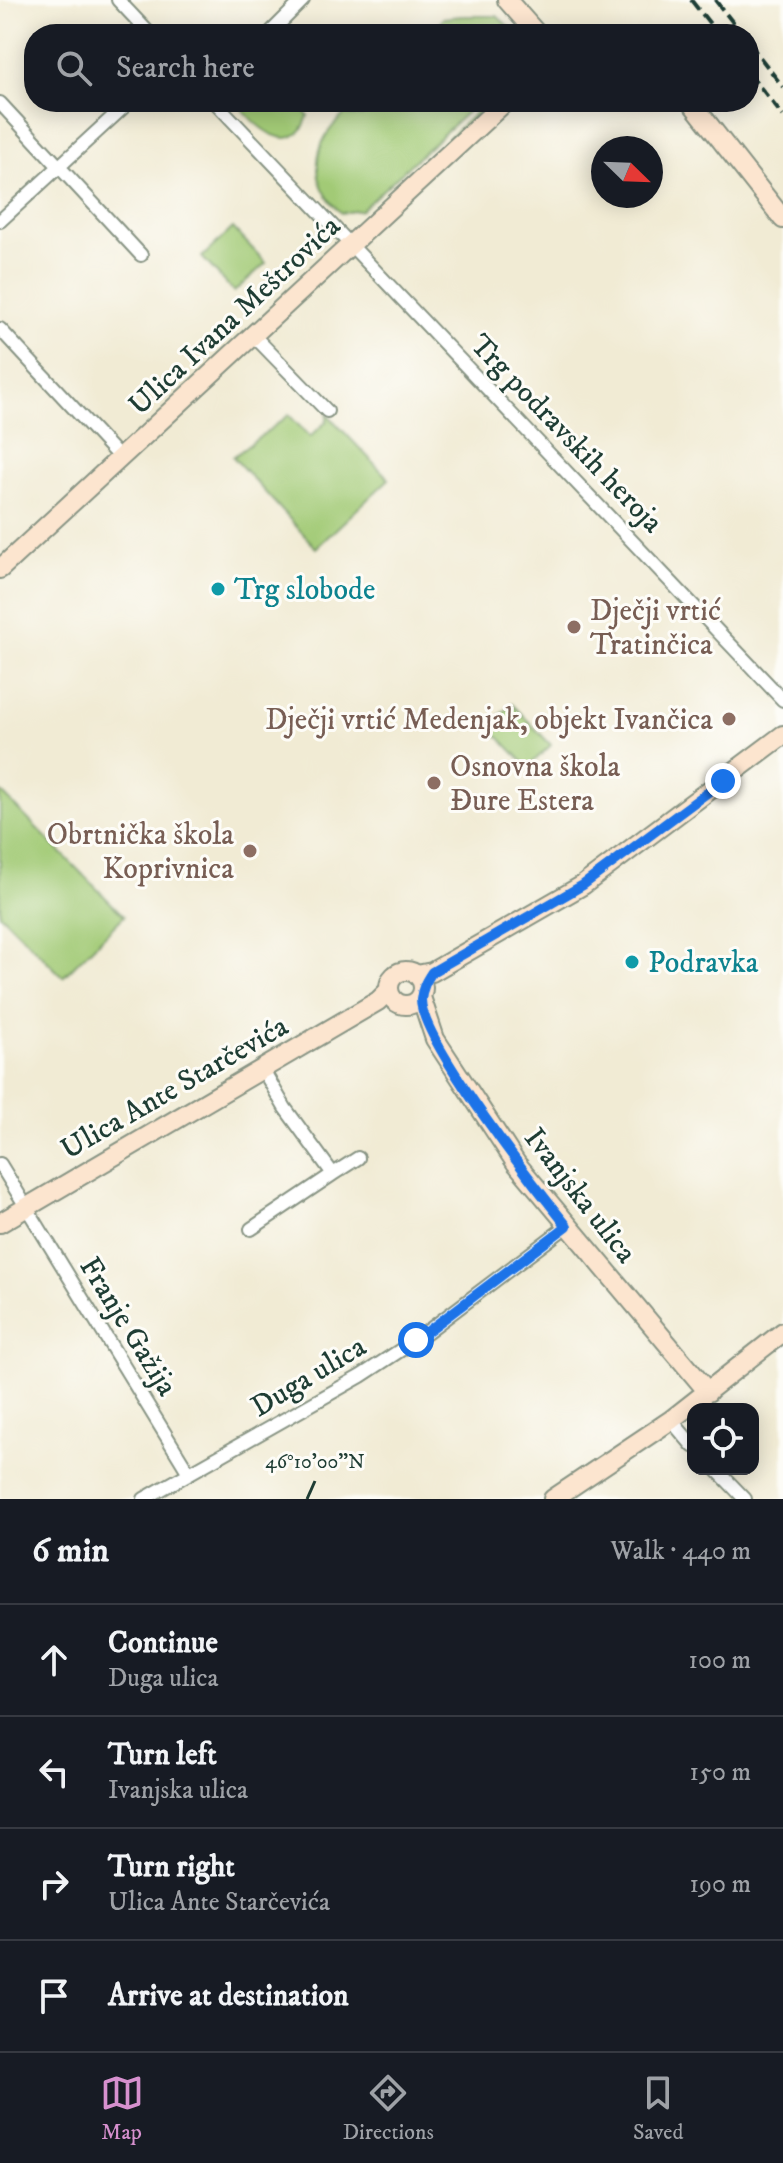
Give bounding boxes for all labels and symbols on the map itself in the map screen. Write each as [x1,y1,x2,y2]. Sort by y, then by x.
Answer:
north arrow [591,136,663,208]
street label: Ulica Ivana Meštrovića [121,208,349,424]
street label: Trg podravskih heroja [462,327,670,541]
place label: Trg slobode [234,572,375,609]
marker: Trg slobode [209,580,227,598]
place label: Dječji vrtić Tratinčica [590,593,721,664]
marker: Dječji vrtić Tratinčica [565,618,583,636]
place label: Dječji vrtić Medenjak, objekt Ivančica [265,702,713,739]
marker: Dječji vrtić Medenjak, objekt Ivančica [720,710,738,728]
place label: Osnovna škola Đure Estera [450,749,621,820]
route end [705,763,741,799]
marker: Osnovna škola Đure Estera [425,774,443,792]
place label: Obrtnička škola Koprivnica [47,817,234,888]
marker: Obrtnička škola Koprivnica [241,842,259,860]
place label: Podravka [648,945,759,982]
marker: Podravka [623,953,641,971]
street label: Ulica Ante Starčevića [55,1008,295,1168]
street label: Ivanjska ulica [515,1121,644,1271]
street label: Franje Gažija [70,1250,185,1403]
route start [398,1322,434,1358]
street label: Duga ulica [245,1328,373,1426]
text: 46°10'00"N [265,1450,365,1475]

